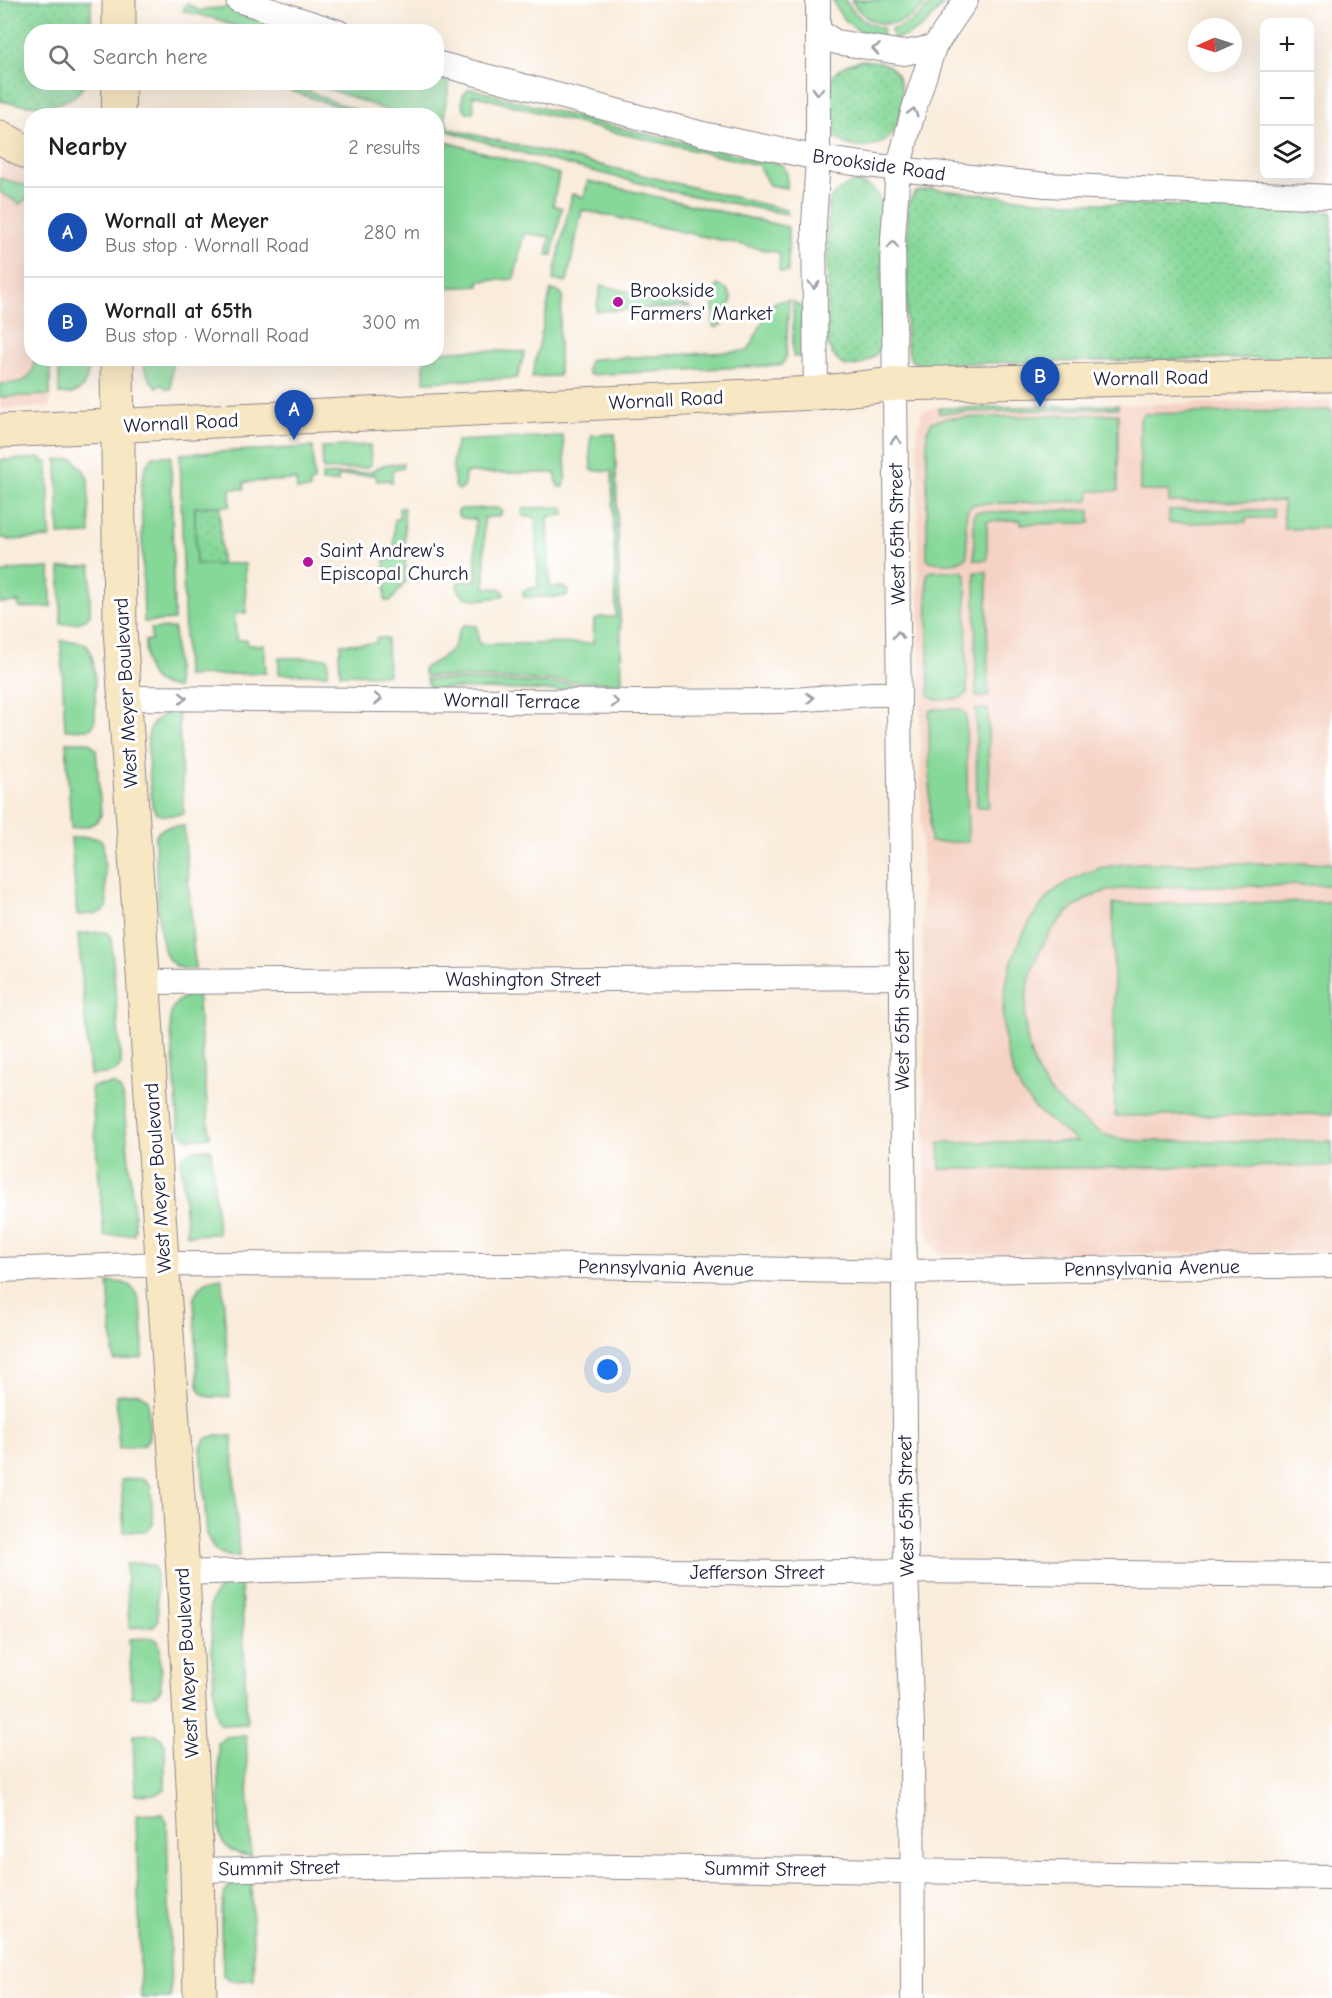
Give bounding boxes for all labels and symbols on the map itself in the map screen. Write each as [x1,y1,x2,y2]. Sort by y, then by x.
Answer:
north arrow [1188,18,1242,72]
one-way arrow [871,43,881,55]
one-way arrow [812,86,824,95]
one-way arrow [906,107,918,118]
street label: Brookside Road [811,144,947,186]
one-way arrow [887,241,899,250]
place label: Brookside Farmers' Market [630,279,773,325]
one-way arrow [808,281,820,290]
marker: Brookside Farmers' Market [611,295,625,309]
pin: B [1020,358,1060,407]
street label: Wornall Road [1093,365,1209,391]
street label: Wornall Road [608,386,724,414]
pin: A [274,390,314,440]
street label: Wornall Road [123,409,239,437]
one-way arrow [890,436,902,445]
street label: West 65th Street [884,462,910,605]
place label: Saint Andrew's Episcopal Church [320,539,469,585]
marker: Saint Andrew's Episcopal Church [301,555,315,569]
street label: West Meyer Boulevard [110,597,142,789]
one-way arrow [892,631,904,640]
street label: Wornall Terrace [444,688,580,714]
one-way arrow [178,692,187,704]
one-way arrow [805,692,814,705]
one-way arrow [373,693,382,706]
one-way arrow [610,696,619,708]
street label: West 65th Street [891,948,914,1091]
street label: Washington Street [445,968,602,991]
street label: West Meyer Boulevard [140,1082,176,1274]
street label: Pennsylvania Avenue [578,1255,754,1281]
street label: Pennsylvania Avenue [1064,1255,1240,1281]
your location [593,1355,622,1384]
street label: West 65th Street [893,1434,919,1577]
street label: Jefferson Street [690,1561,826,1584]
street label: West Meyer Boulevard [171,1567,203,1759]
street label: Summit Street [218,1855,341,1881]
street label: Summit Street [704,1856,827,1882]

